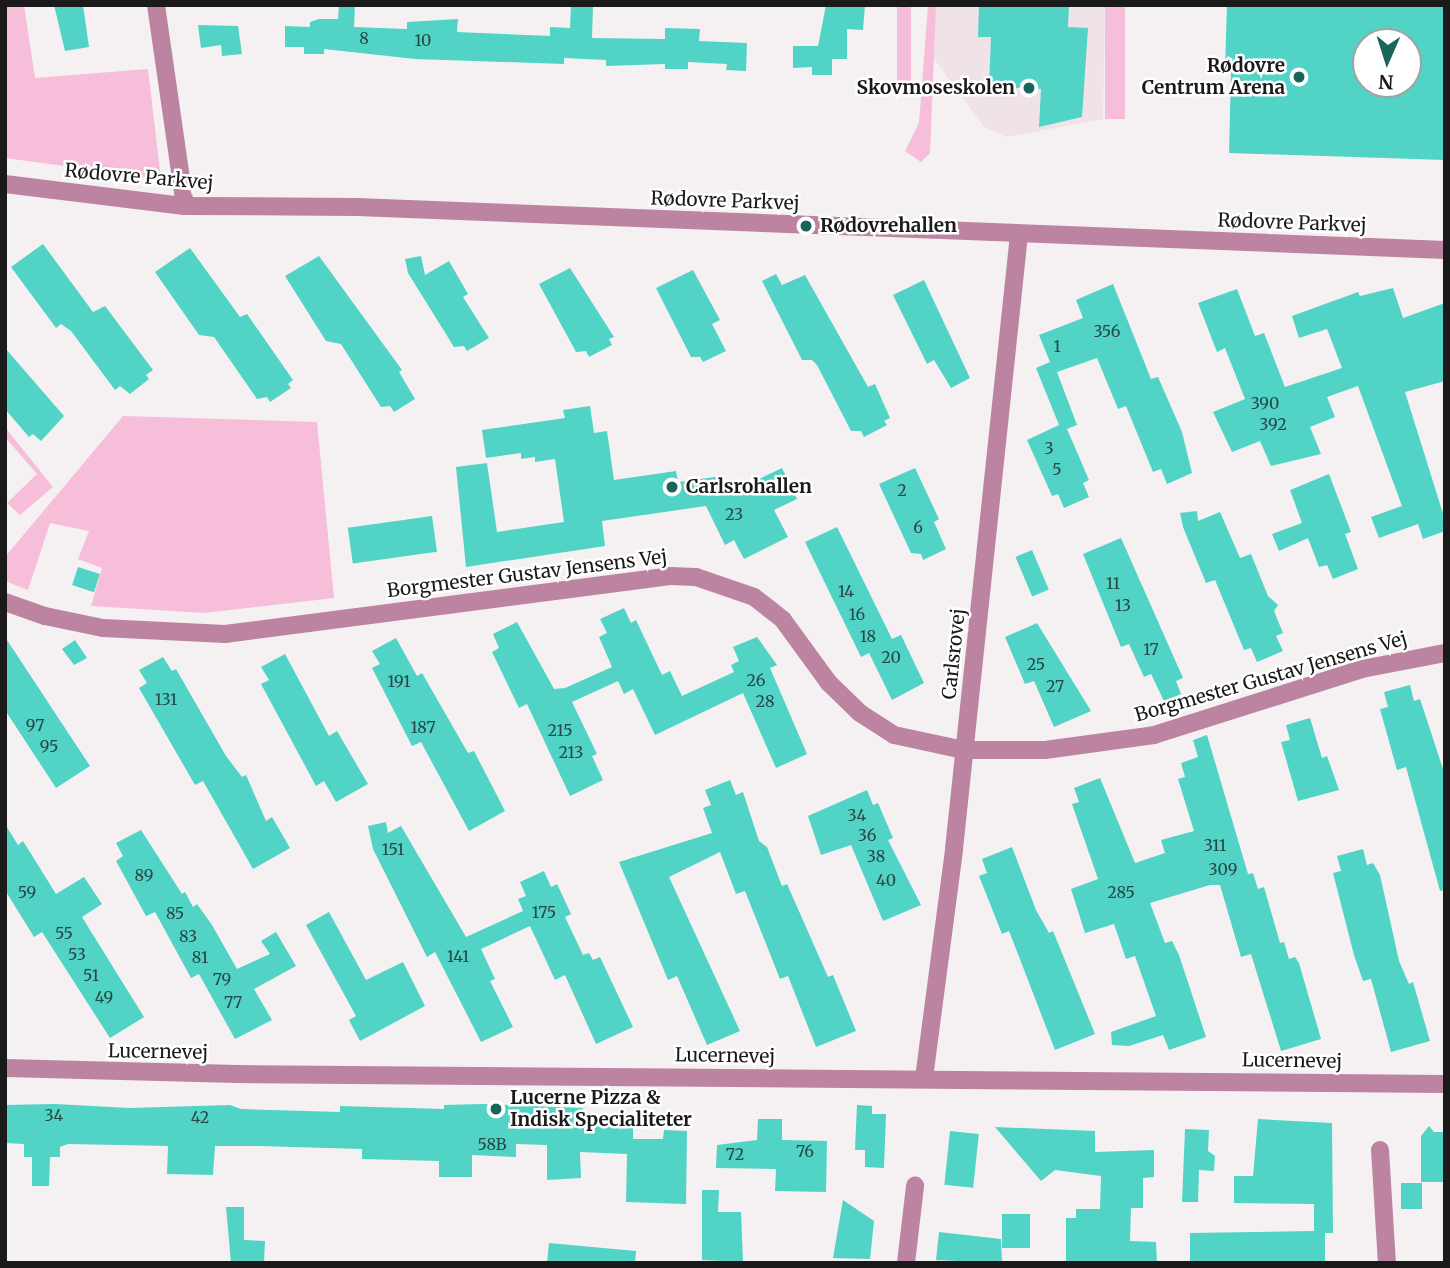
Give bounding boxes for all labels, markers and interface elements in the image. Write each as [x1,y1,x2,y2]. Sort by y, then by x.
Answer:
house number: 8 [359,28,369,48]
north arrow [1352,28,1422,98]
house number: 10 [415,30,431,50]
place label: Rødovre Centrum Arena [1142,55,1285,99]
marker: Rødovre Centrum Arena [1291,69,1307,85]
text: N [1378,70,1394,94]
place label: Skovmoseskolen [857,77,1015,99]
marker: Skovmoseskolen [1021,80,1037,96]
street label: Rødovre Parkvej [64,159,214,195]
street label: Rødovre Parkvej [650,187,800,215]
street label: Rødovre Parkvej [1217,209,1367,237]
place label: Rødovrehallen [820,215,957,237]
marker: Rødovrehallen [798,218,814,234]
house number: 356 [1093,321,1121,341]
house number: 1 [1053,336,1061,356]
house number: 390 [1251,393,1279,413]
house number: 392 [1259,414,1287,434]
house number: 3 [1044,438,1054,458]
house number: 5 [1052,459,1062,479]
place label: Carlsrohallen [686,476,812,498]
marker: Carlsrohallen [664,479,680,495]
house number: 2 [897,480,907,500]
house number: 23 [725,504,743,524]
house number: 6 [913,517,923,537]
street label: Borgmester Gustav Jensens Vej [386,545,668,603]
house number: 11 [1106,573,1120,593]
house number: 14 [838,581,854,601]
house number: 13 [1115,595,1131,615]
house number: 16 [849,604,865,624]
street label: Carlsrovej [938,607,970,701]
house number: 18 [860,626,876,646]
street label: Borgmester Gustav Jensens Vej [1132,627,1410,727]
house number: 17 [1143,639,1159,659]
house number: 20 [881,647,901,667]
house number: 25 [1027,654,1045,674]
house number: 26 [747,670,765,690]
house number: 191 [388,671,410,691]
house number: 27 [1046,676,1064,696]
house number: 131 [155,689,177,709]
house number: 28 [756,691,774,711]
house number: 97 [26,715,44,735]
house number: 187 [410,717,436,737]
house number: 215 [547,720,573,740]
house number: 95 [40,736,58,756]
house number: 213 [559,742,583,762]
house number: 34 [848,805,866,825]
house number: 36 [858,825,876,845]
house number: 311 [1204,835,1226,855]
house number: 151 [382,839,404,859]
house number: 38 [867,846,885,866]
house number: 309 [1209,859,1237,879]
house number: 89 [135,865,153,885]
house number: 40 [876,870,896,890]
house number: 59 [18,882,36,902]
house number: 285 [1107,882,1135,902]
house number: 175 [532,902,556,922]
house number: 85 [166,903,184,923]
house number: 55 [55,923,73,943]
house number: 83 [179,926,197,946]
house number: 53 [68,944,86,964]
house number: 141 [447,946,469,966]
house number: 81 [192,947,208,967]
house number: 51 [83,965,99,985]
house number: 79 [213,969,231,989]
house number: 49 [95,987,113,1007]
house number: 77 [224,992,242,1012]
street label: Lucernevej [108,1040,208,1064]
street label: Lucernevej [675,1044,775,1068]
street label: Lucernevej [1242,1049,1342,1073]
place label: Lucerne Pizza & Indisk Specialiteter [510,1087,692,1131]
marker: Lucerne Pizza & Indisk Specialiteter [488,1101,504,1117]
house number: 34 [45,1105,63,1125]
house number: 42 [191,1107,209,1127]
house number: 58B [477,1134,507,1154]
house number: 76 [796,1141,814,1161]
house number: 72 [726,1144,744,1164]

